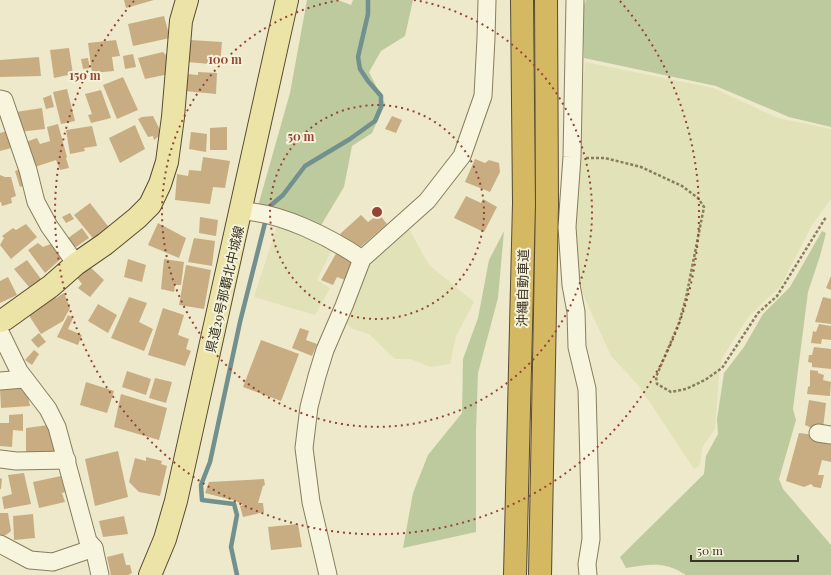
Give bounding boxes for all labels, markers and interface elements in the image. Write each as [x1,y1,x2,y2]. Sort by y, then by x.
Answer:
text: 100 m [208,51,242,67]
text: 150 m [69,67,101,83]
text: 50 m [288,128,315,144]
centre of rings [370,205,384,219]
street label: 県道29号那覇北中城線 [201,224,247,354]
street label: 沖縄自動車道 [513,249,531,327]
scale bar [691,537,798,563]
text: 50 m [697,542,723,558]

